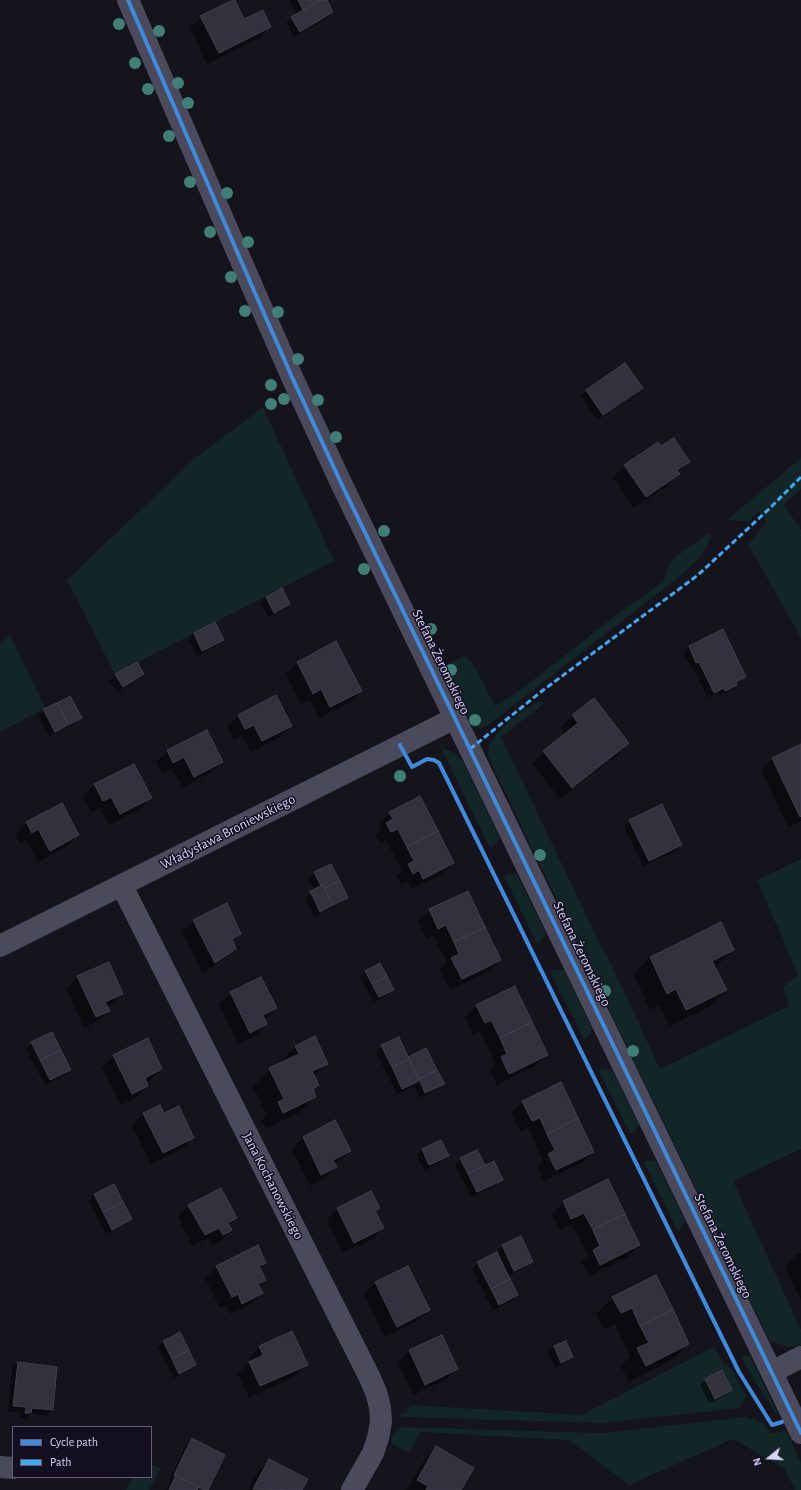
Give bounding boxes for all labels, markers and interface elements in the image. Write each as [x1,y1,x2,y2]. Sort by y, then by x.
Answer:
street label: Stefana Żeromskiego [408,607,474,717]
street label: Władysława Broniewskiego [158,791,298,873]
street label: Stefana Żeromskiego [549,899,615,1009]
street label: Jana Kochanowskiego [239,1130,307,1242]
street label: Stefana Żeromskiego [690,1191,756,1301]
legend [12,1426,152,1478]
text: Cycle path [50,1436,98,1448]
north arrow [749,1438,789,1478]
text: Path [50,1456,72,1468]
text: N [751,1457,764,1467]

